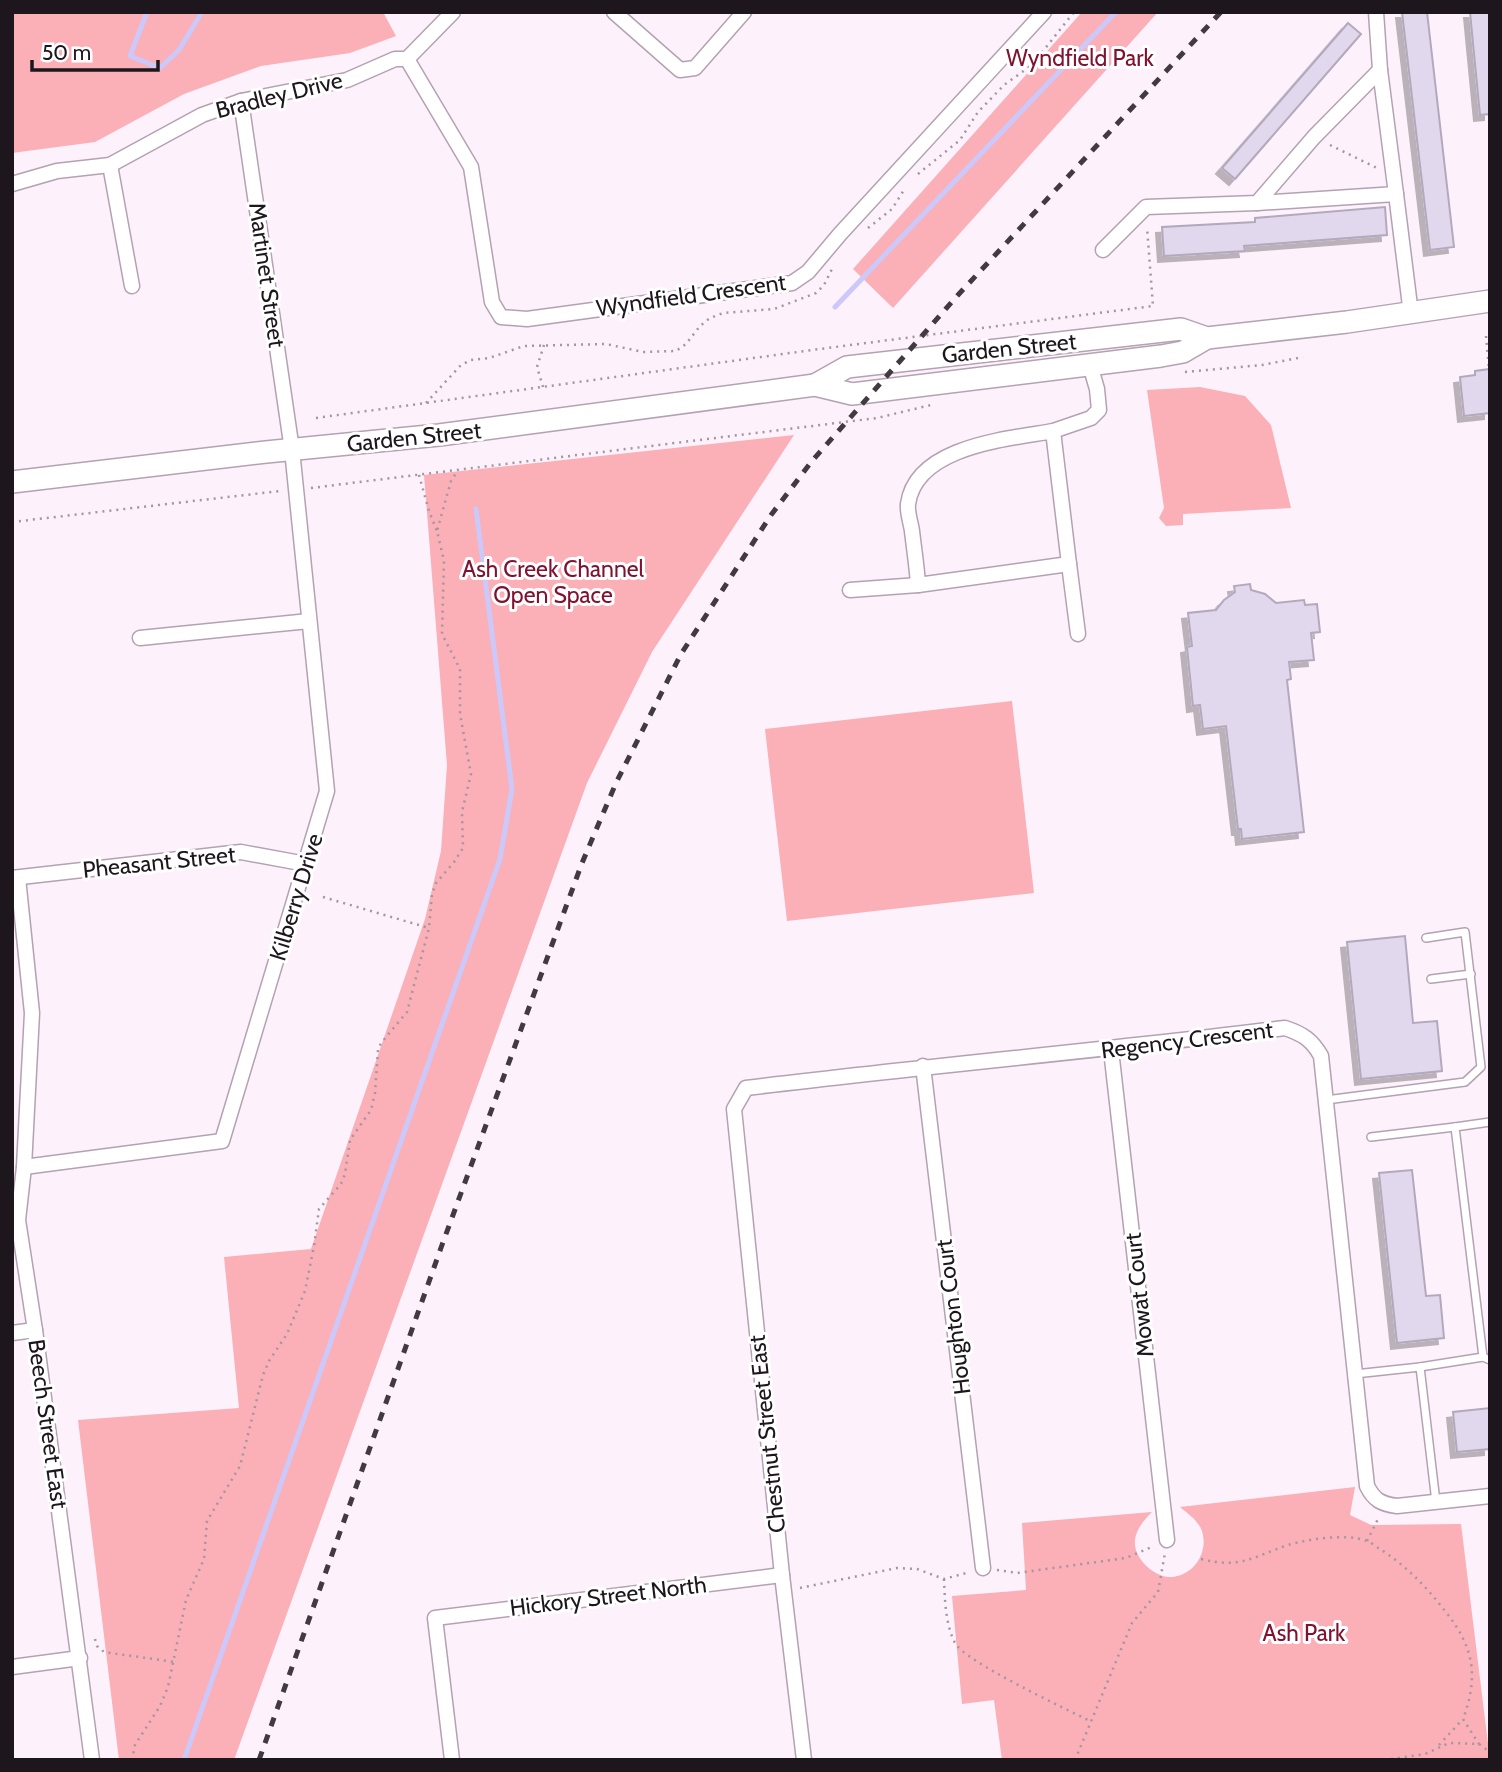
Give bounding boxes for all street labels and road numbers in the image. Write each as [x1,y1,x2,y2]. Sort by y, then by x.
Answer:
street label: Bradley Drive [213,66,346,124]
street label: Martinet Street [243,201,291,350]
street label: Wyndfield Crescent [594,268,788,322]
street label: Garden Street [940,327,1078,369]
street label: Garden Street [345,416,483,458]
street label: Kilberry Drive [263,830,329,964]
street label: Pheasant Street [81,840,237,884]
street label: Regency Crescent [1099,1016,1275,1064]
street label: Mowat Court [1119,1231,1159,1359]
street label: Houghton Court [930,1238,976,1396]
street label: Chestnut Street East [743,1333,791,1534]
street label: Beech Street East [22,1338,74,1511]
street label: Hickory Street North [508,1570,708,1622]

